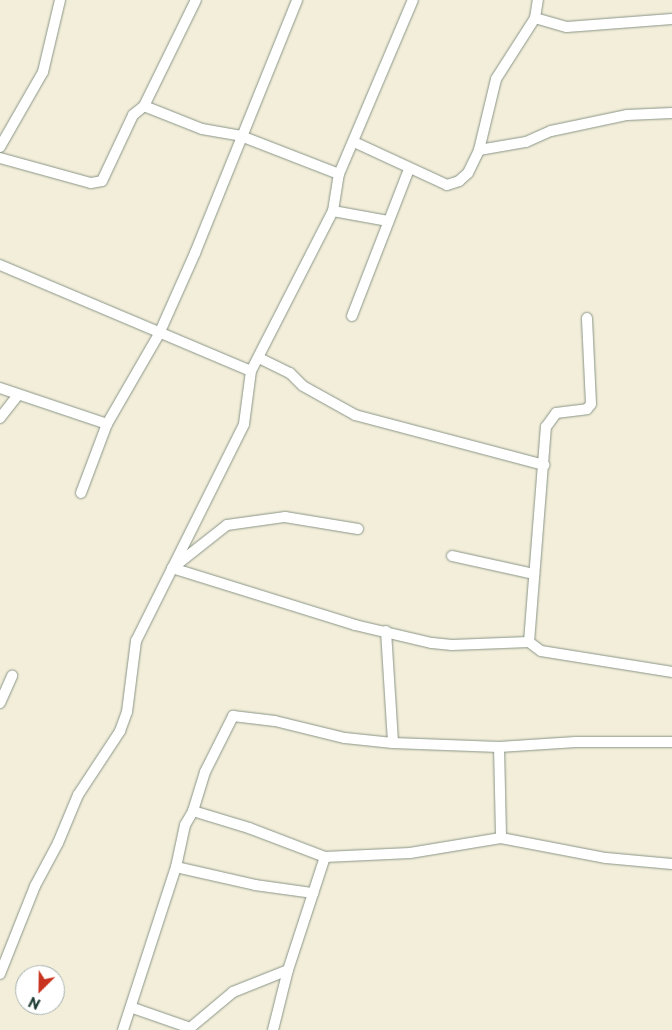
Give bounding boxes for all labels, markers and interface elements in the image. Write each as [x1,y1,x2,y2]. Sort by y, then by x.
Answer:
north arrow [15,965,65,1015]
text: N [25,992,44,1015]

